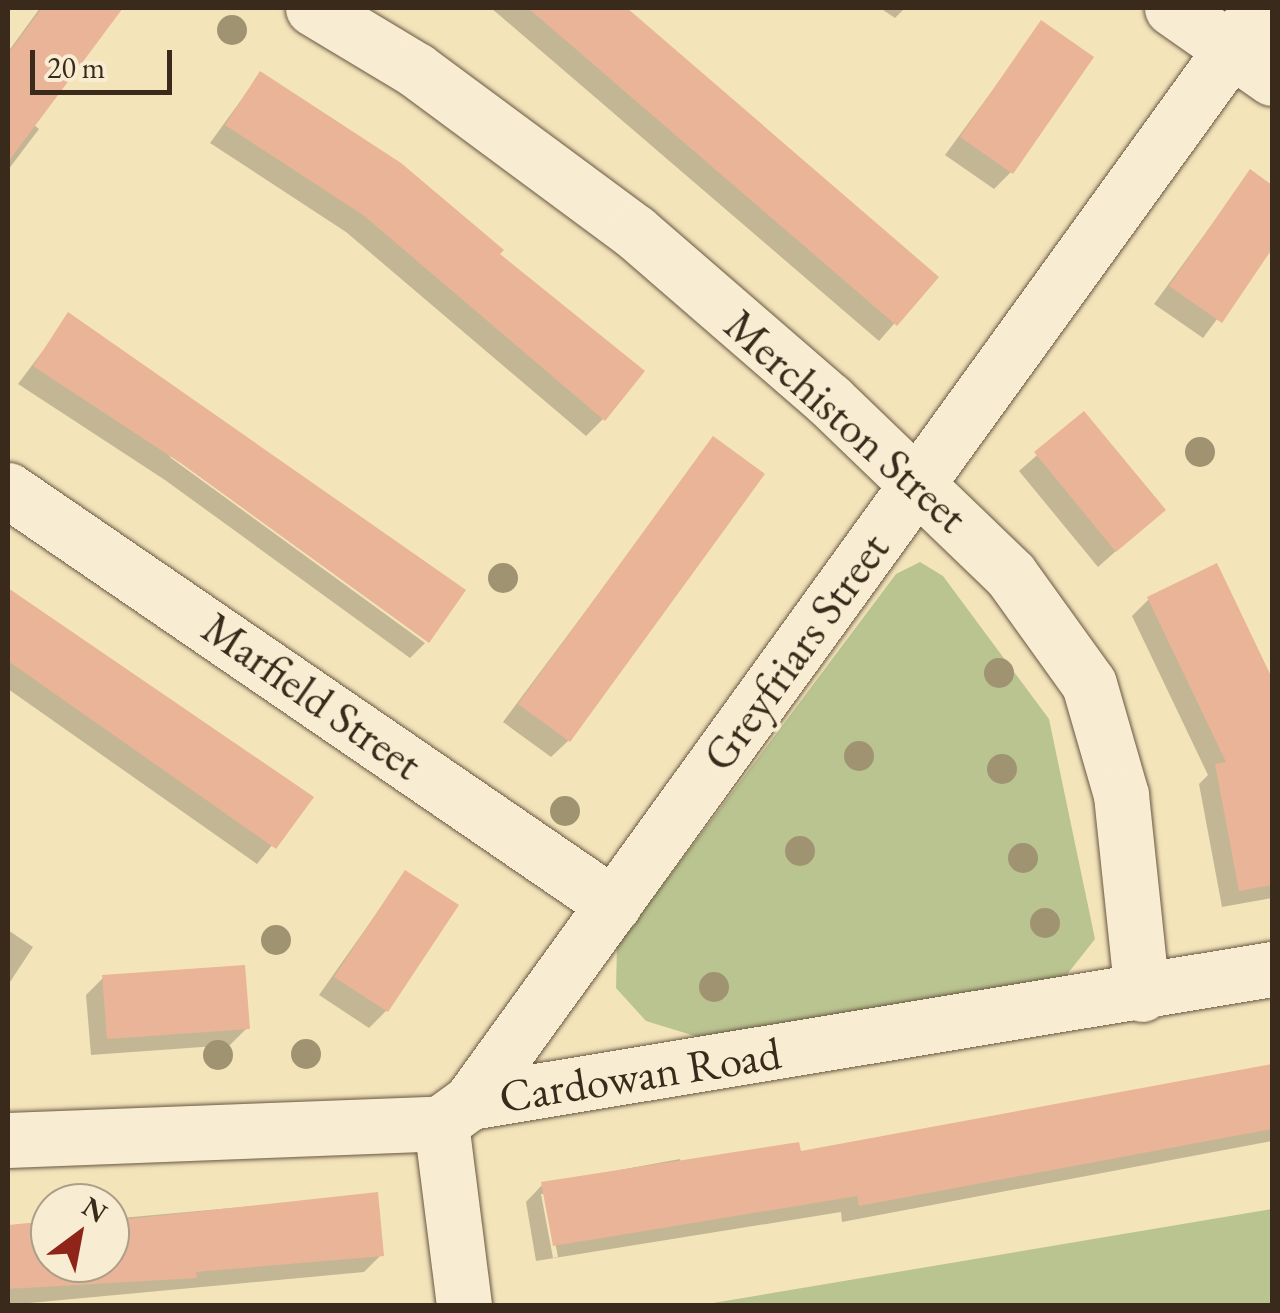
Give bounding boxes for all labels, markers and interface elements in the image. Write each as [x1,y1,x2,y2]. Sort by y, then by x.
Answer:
scale bar [35,30,178,92]
text: 20 m [47,48,105,87]
street label: Merchiston Street [714,298,978,544]
street label: Greyfriars Street [692,523,900,781]
street label: Marfield Street [192,601,432,791]
street label: Cardowan Road [495,1026,785,1124]
north arrow [30,1183,130,1283]
text: N [76,1188,114,1231]

